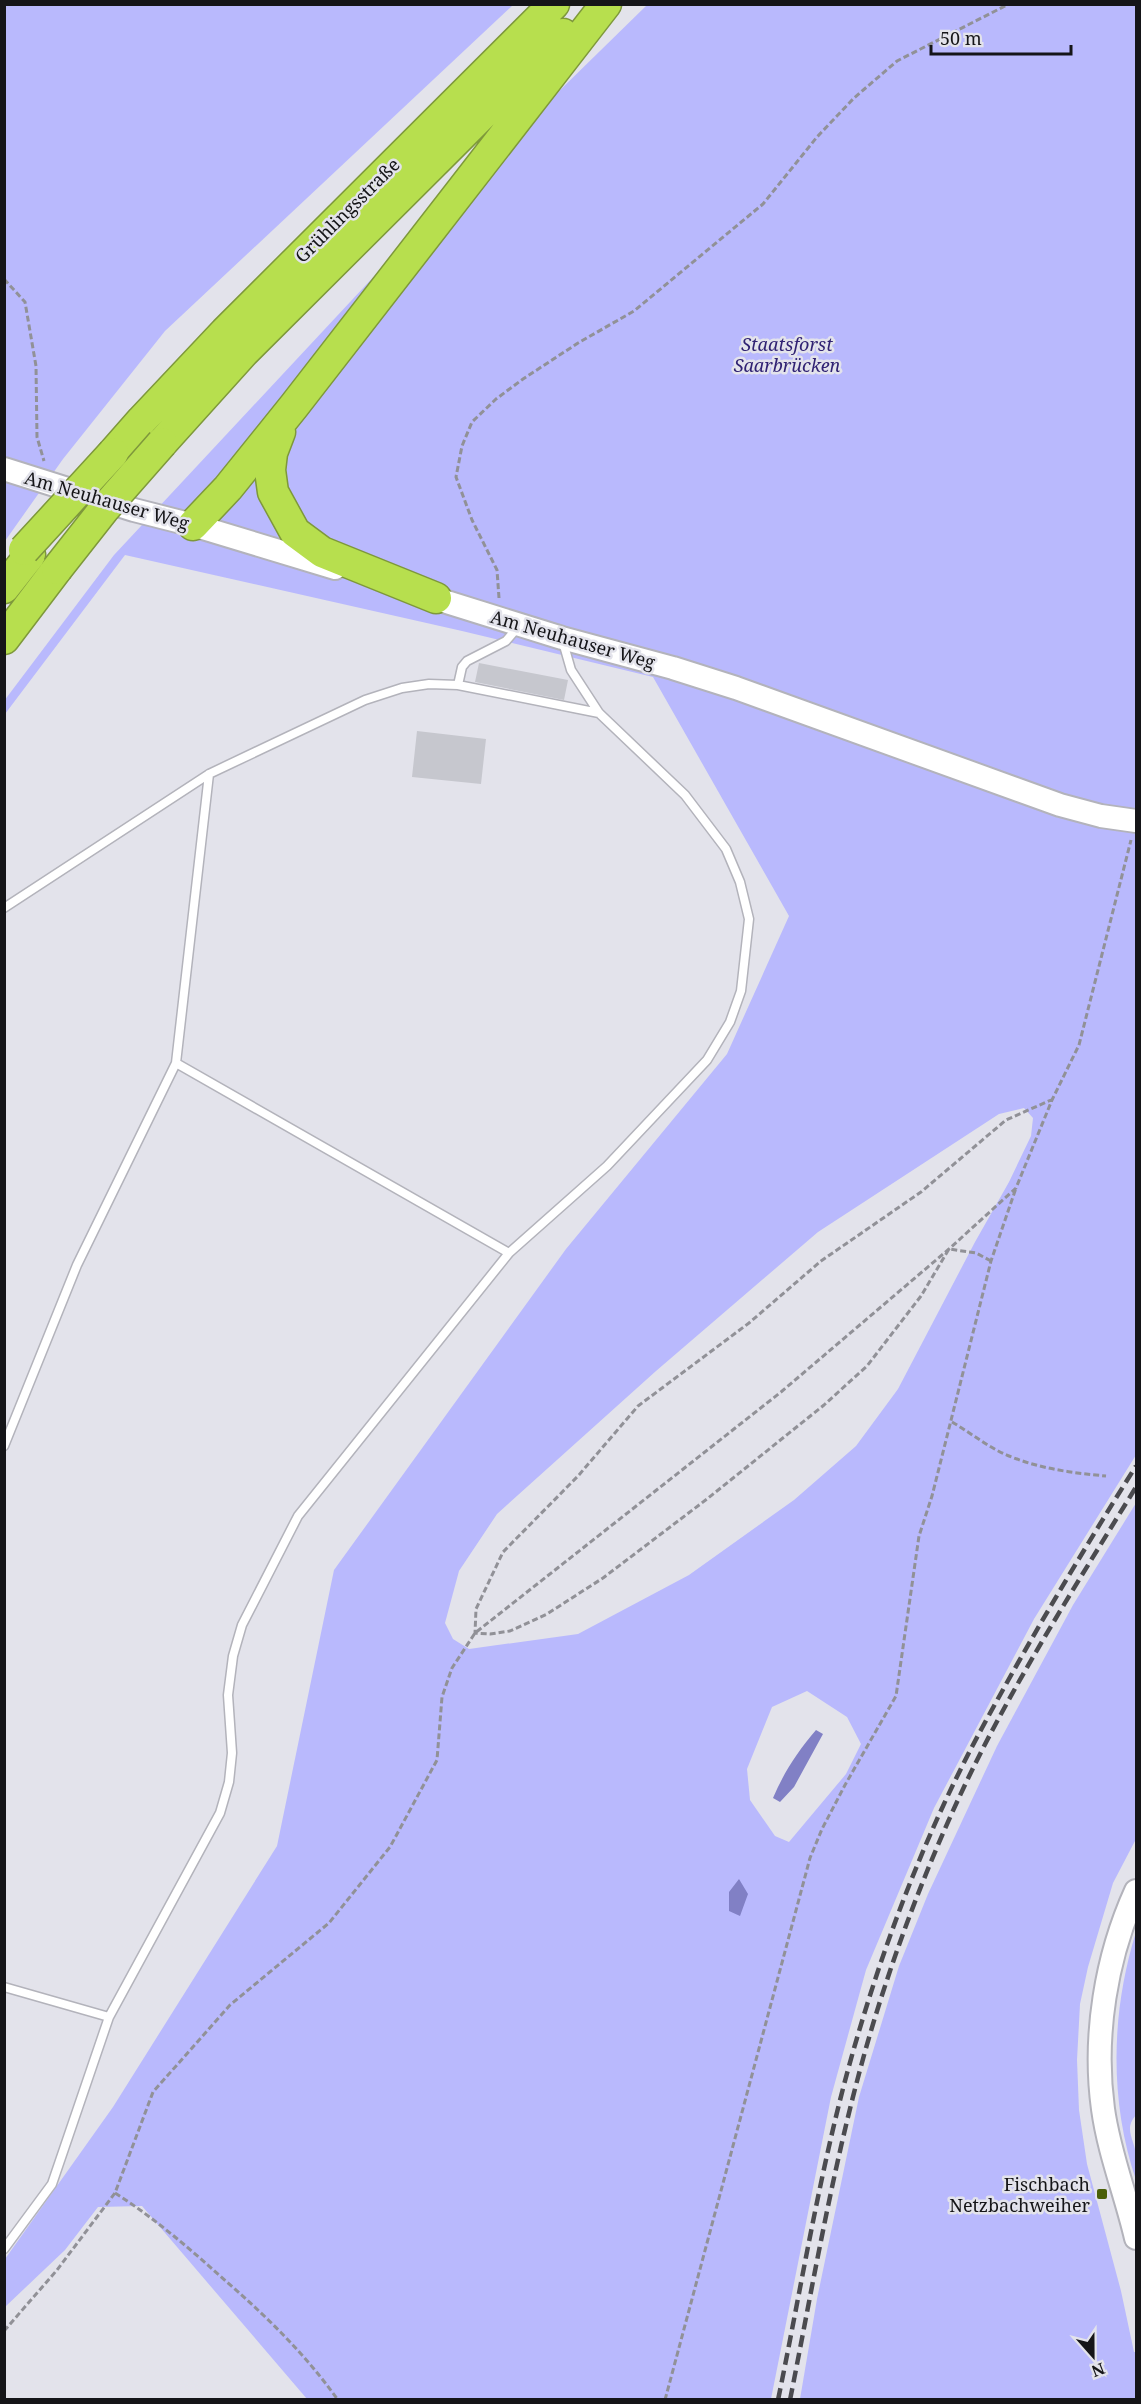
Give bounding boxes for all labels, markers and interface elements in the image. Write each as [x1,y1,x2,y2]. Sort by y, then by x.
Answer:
scale bar [931,18,1070,56]
text: 50 m [940,26,982,50]
street label: Grühlingsstraße [289,152,405,268]
park label: Staatsforst Saarbrücken [734,332,841,377]
street label: Am Neuhauser Weg [22,465,192,535]
street label: Am Neuhauser Weg [488,604,658,674]
place label: Fischbach Netzbachweiher [949,2172,1091,2217]
marker: Fischbach Netzbachweiher [1095,2187,1109,2201]
north arrow [1063,2326,1123,2386]
text: N [1088,2357,1108,2383]

